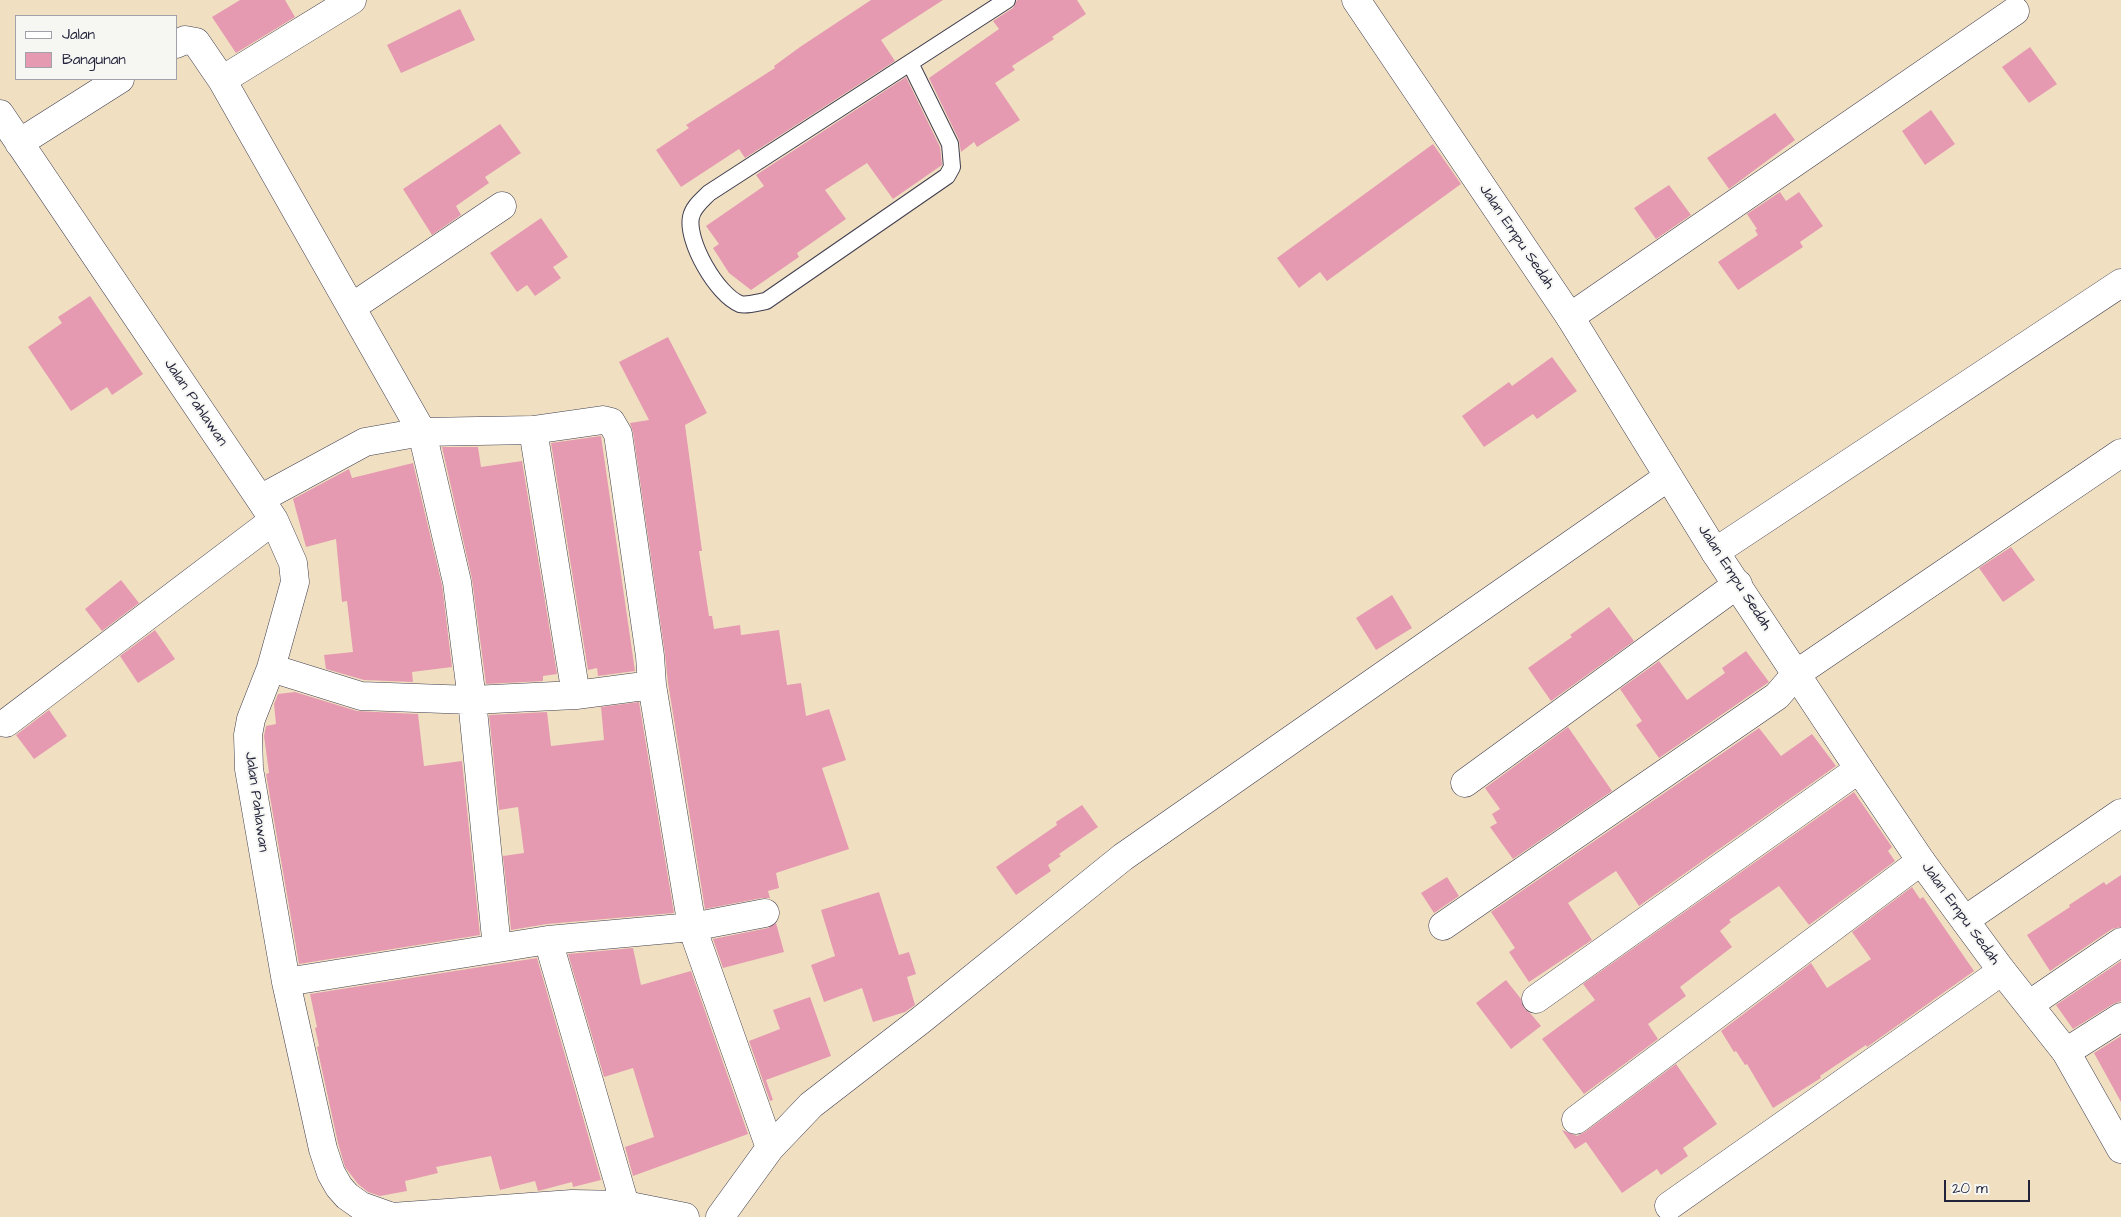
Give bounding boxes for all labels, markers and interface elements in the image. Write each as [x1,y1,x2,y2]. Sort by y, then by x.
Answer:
legend [15,15,178,80]
text: Jalan [62,24,95,45]
text: Bangunan [62,49,126,70]
street label: Jalan Empu Sedah [1474,181,1558,293]
street label: Jalan Pahlawan [159,356,231,450]
street label: Jalan Empu Sedah [1693,522,1775,634]
street label: Jalan Pahlawan [240,751,272,853]
street label: Jalan Empu Sedah [1917,859,2003,969]
scale bar [1946,1170,2032,1202]
text: 20 m [1952,1178,1988,1199]

